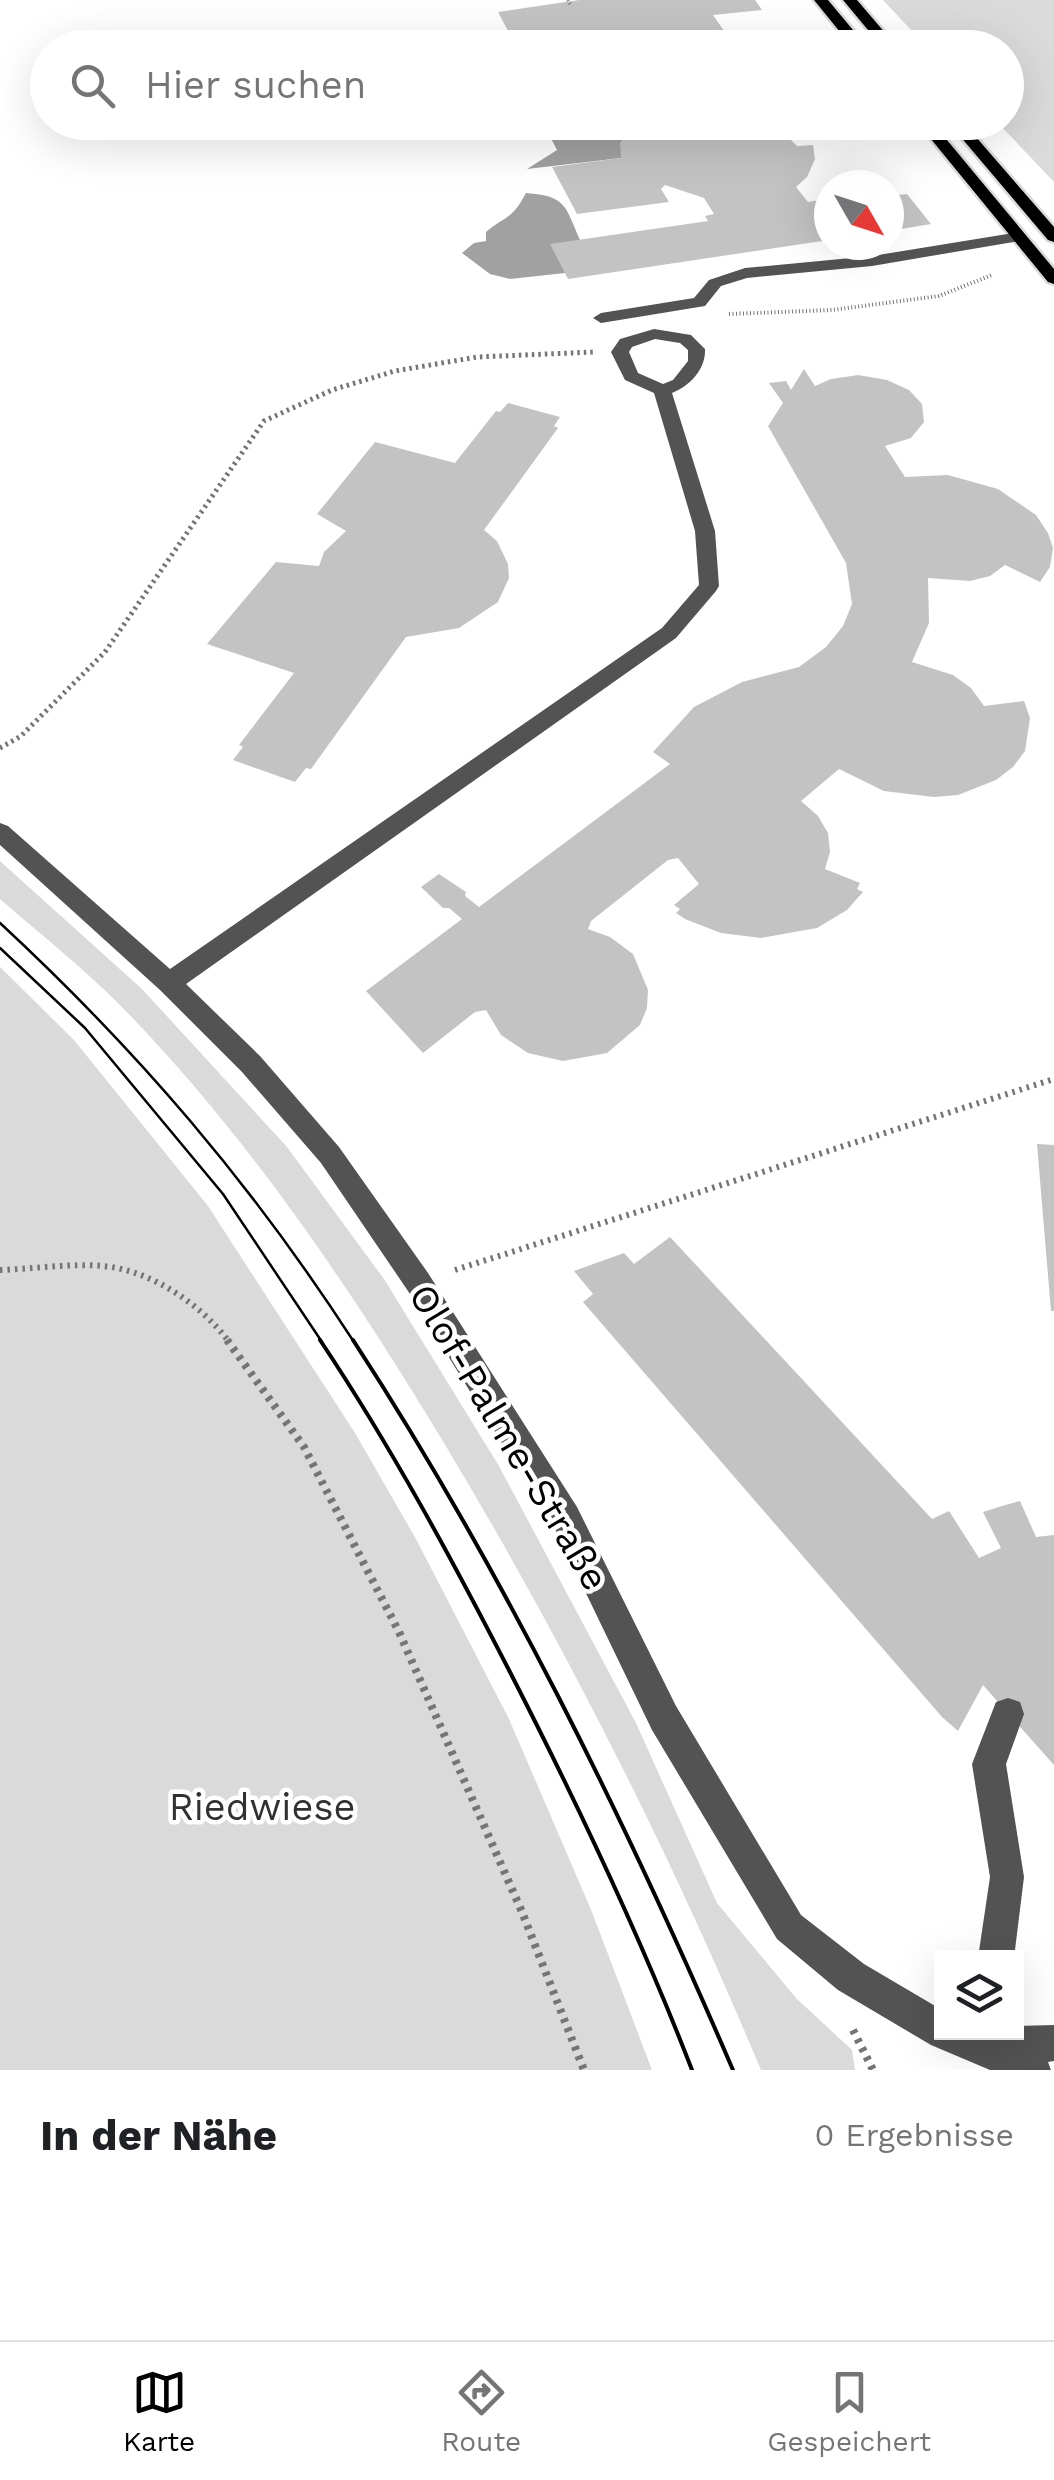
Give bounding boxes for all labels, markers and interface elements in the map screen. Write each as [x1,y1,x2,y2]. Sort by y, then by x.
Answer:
search box [30,30,1024,140]
icon: search [65,58,120,113]
text: Hier suchen [145,63,366,107]
north arrow [814,170,904,260]
street label: Olof-Palme-Straße [400,1276,618,1598]
park label: Riedwiese [169,1785,355,1829]
map controls [934,1950,1024,2040]
button: layers [934,1950,1024,2040]
text: In der Nähe [40,2111,277,2160]
text: 0 Ergebnisse [814,2116,1014,2154]
tab: Karte [123,2365,195,2458]
tab: Route [441,2365,521,2458]
tab: Gespeichert [767,2365,931,2458]

